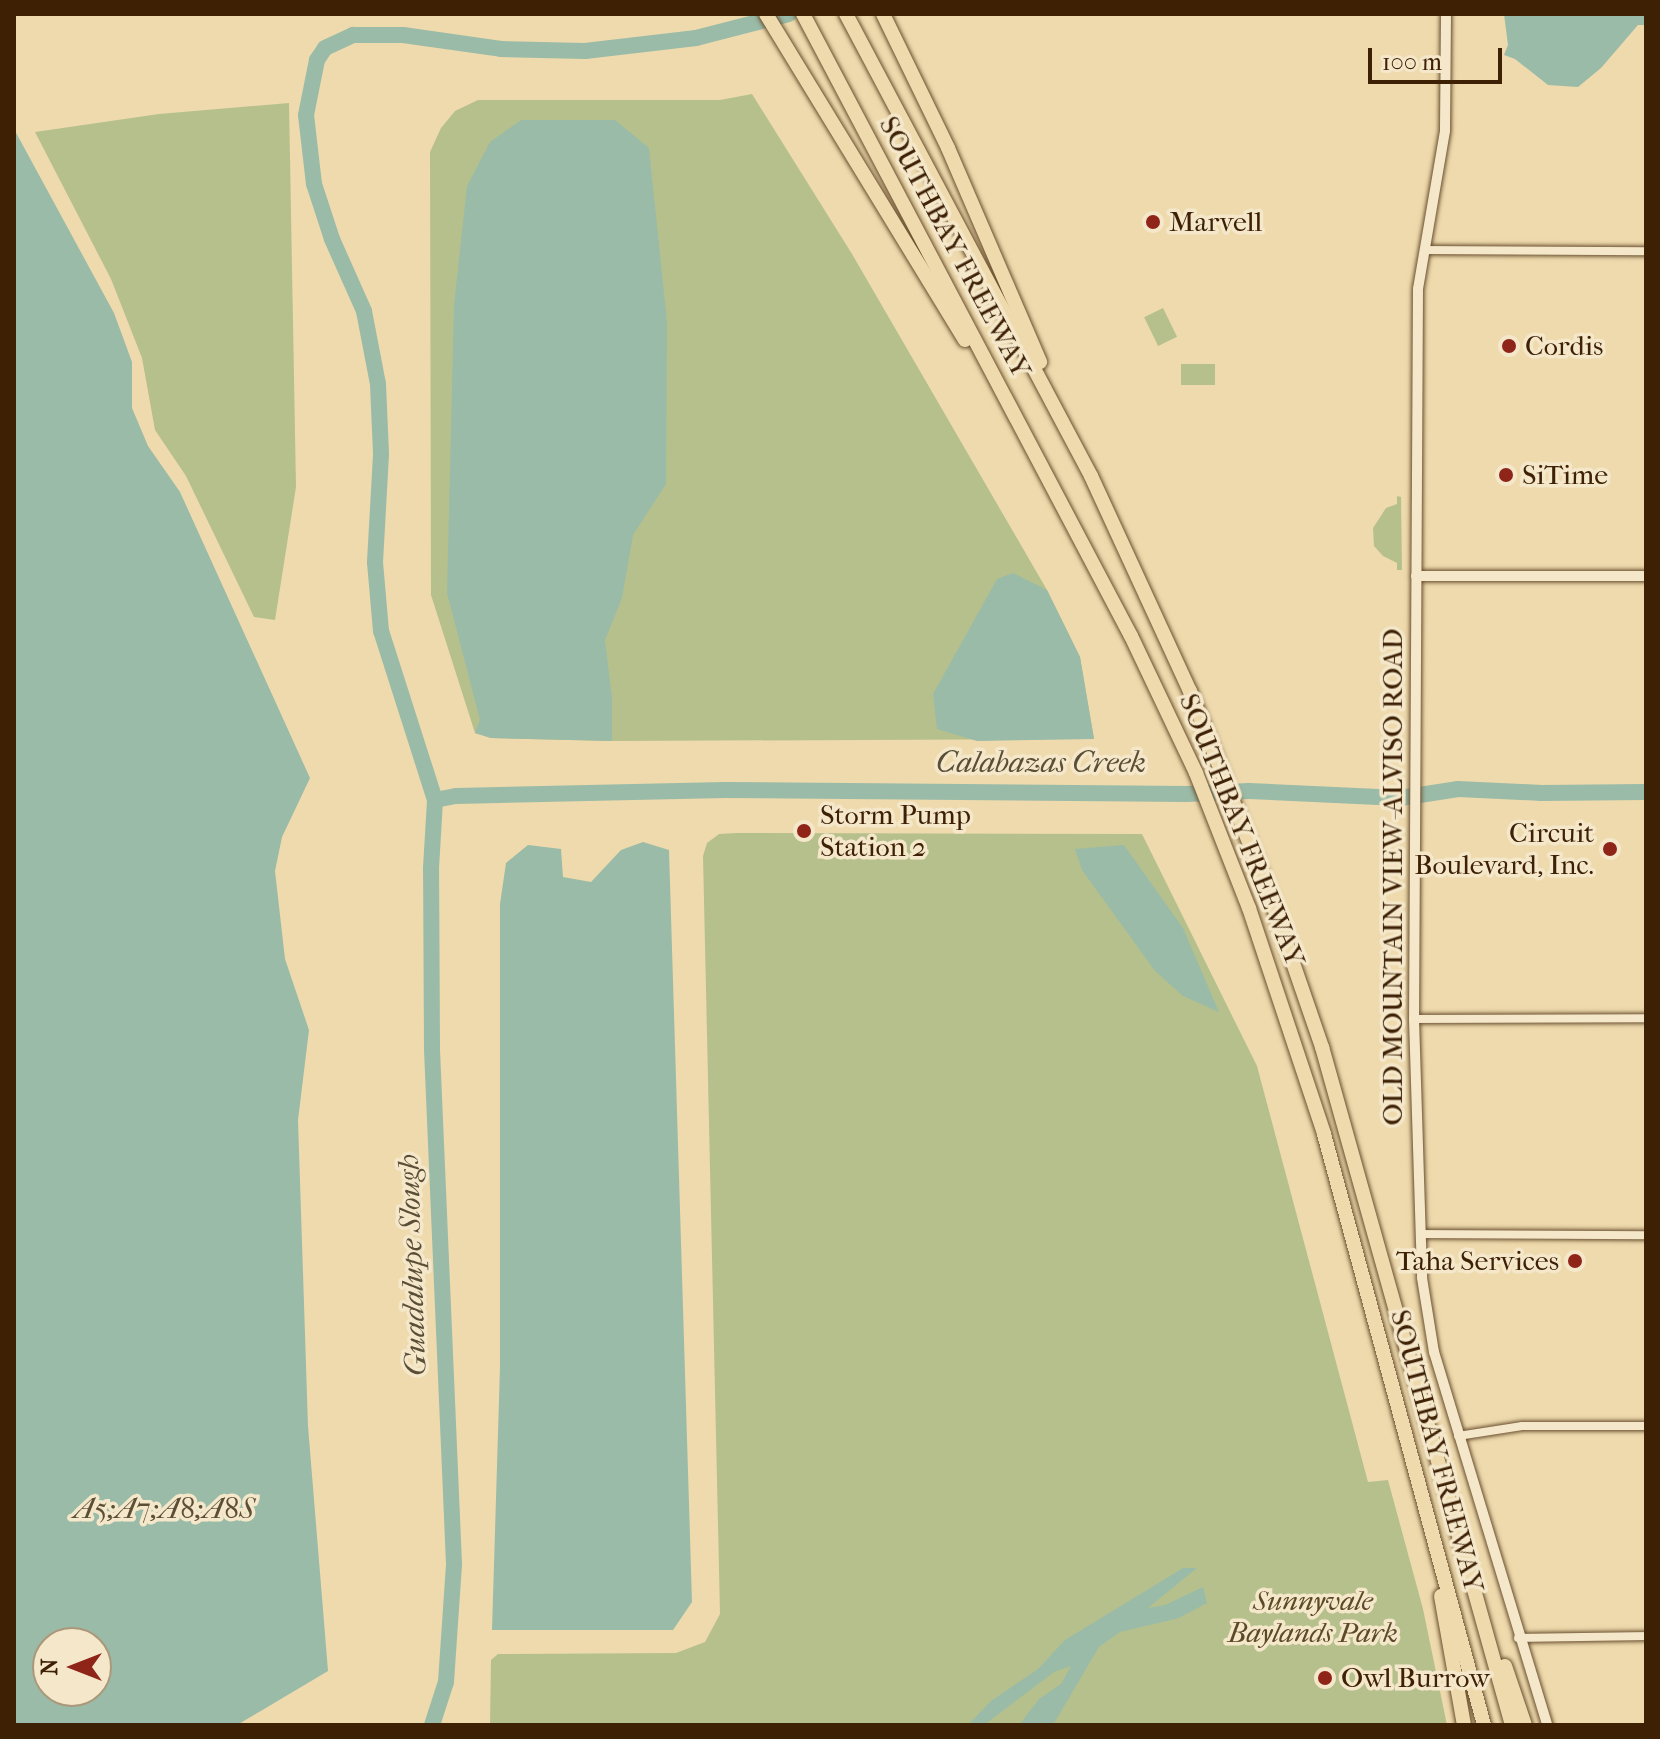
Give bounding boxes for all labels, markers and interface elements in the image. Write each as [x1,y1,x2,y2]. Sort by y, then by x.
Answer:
scale bar [1372,32,1506,82]
text: 100 m [1382,48,1442,76]
street label: SOUTHBAY FREEWAY [872,111,1038,383]
place label: Marvell [1169,205,1262,239]
marker: Marvell [1144,213,1162,231]
place label: Cordis [1525,329,1603,363]
marker: Cordis [1500,337,1518,355]
place label: SiTime [1522,458,1608,492]
marker: SiTime [1497,466,1515,484]
street label: OLD MOUNTAIN VIEW-ALVISO ROAD [1376,628,1410,1126]
street label: SOUTHBAY FREEWAY [1172,689,1312,971]
water label: Calabazas Creek [936,745,1146,781]
place label: Storm Pump Station 2 [820,798,971,864]
place label: Circuit Boulevard, Inc. [1414,816,1594,882]
marker: Storm Pump Station 2 [795,822,813,840]
marker: Circuit Boulevard, Inc. [1601,840,1619,858]
water label: Guadalupe Slough [391,1153,435,1377]
place label: Taha Services [1396,1244,1559,1278]
marker: Taha Services [1566,1252,1584,1270]
street label: SOUTHBAY FREEWAY [1383,1306,1491,1596]
water label: A5;A7;A8;A8S [74,1491,254,1527]
park label: Sunnyvale Baylands Park [1228,1584,1398,1650]
north arrow [32,1627,112,1707]
text: N [37,1659,63,1675]
place label: Owl Burrow [1341,1661,1490,1695]
marker: Owl Burrow [1316,1669,1334,1687]

